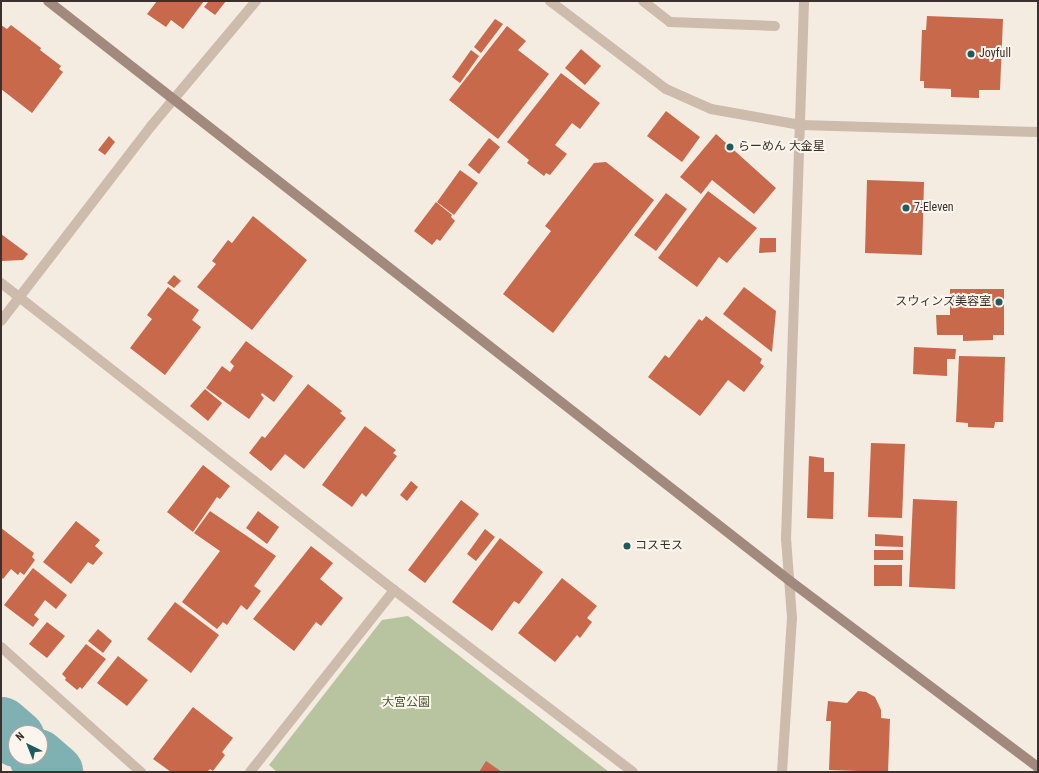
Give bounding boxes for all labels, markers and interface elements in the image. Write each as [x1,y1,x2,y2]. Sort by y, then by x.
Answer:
place label: Joyfull [979,47,1011,61]
marker: Joyfull [966,49,976,59]
place label: らーめん 大金星 [738,140,825,154]
marker: らーめん 大金星 [725,142,735,152]
place label: 7-Eleven [914,201,954,215]
marker: 7-Eleven [901,203,911,213]
place label: スウィンズ美容室 [895,295,991,309]
marker: スウィンズ美容室 [994,297,1004,307]
place label: コスモス [635,539,683,553]
marker: コスモス [622,541,632,551]
park label: 大宮公園 [382,696,430,710]
north arrow [8,725,48,765]
text: N [13,730,27,744]

